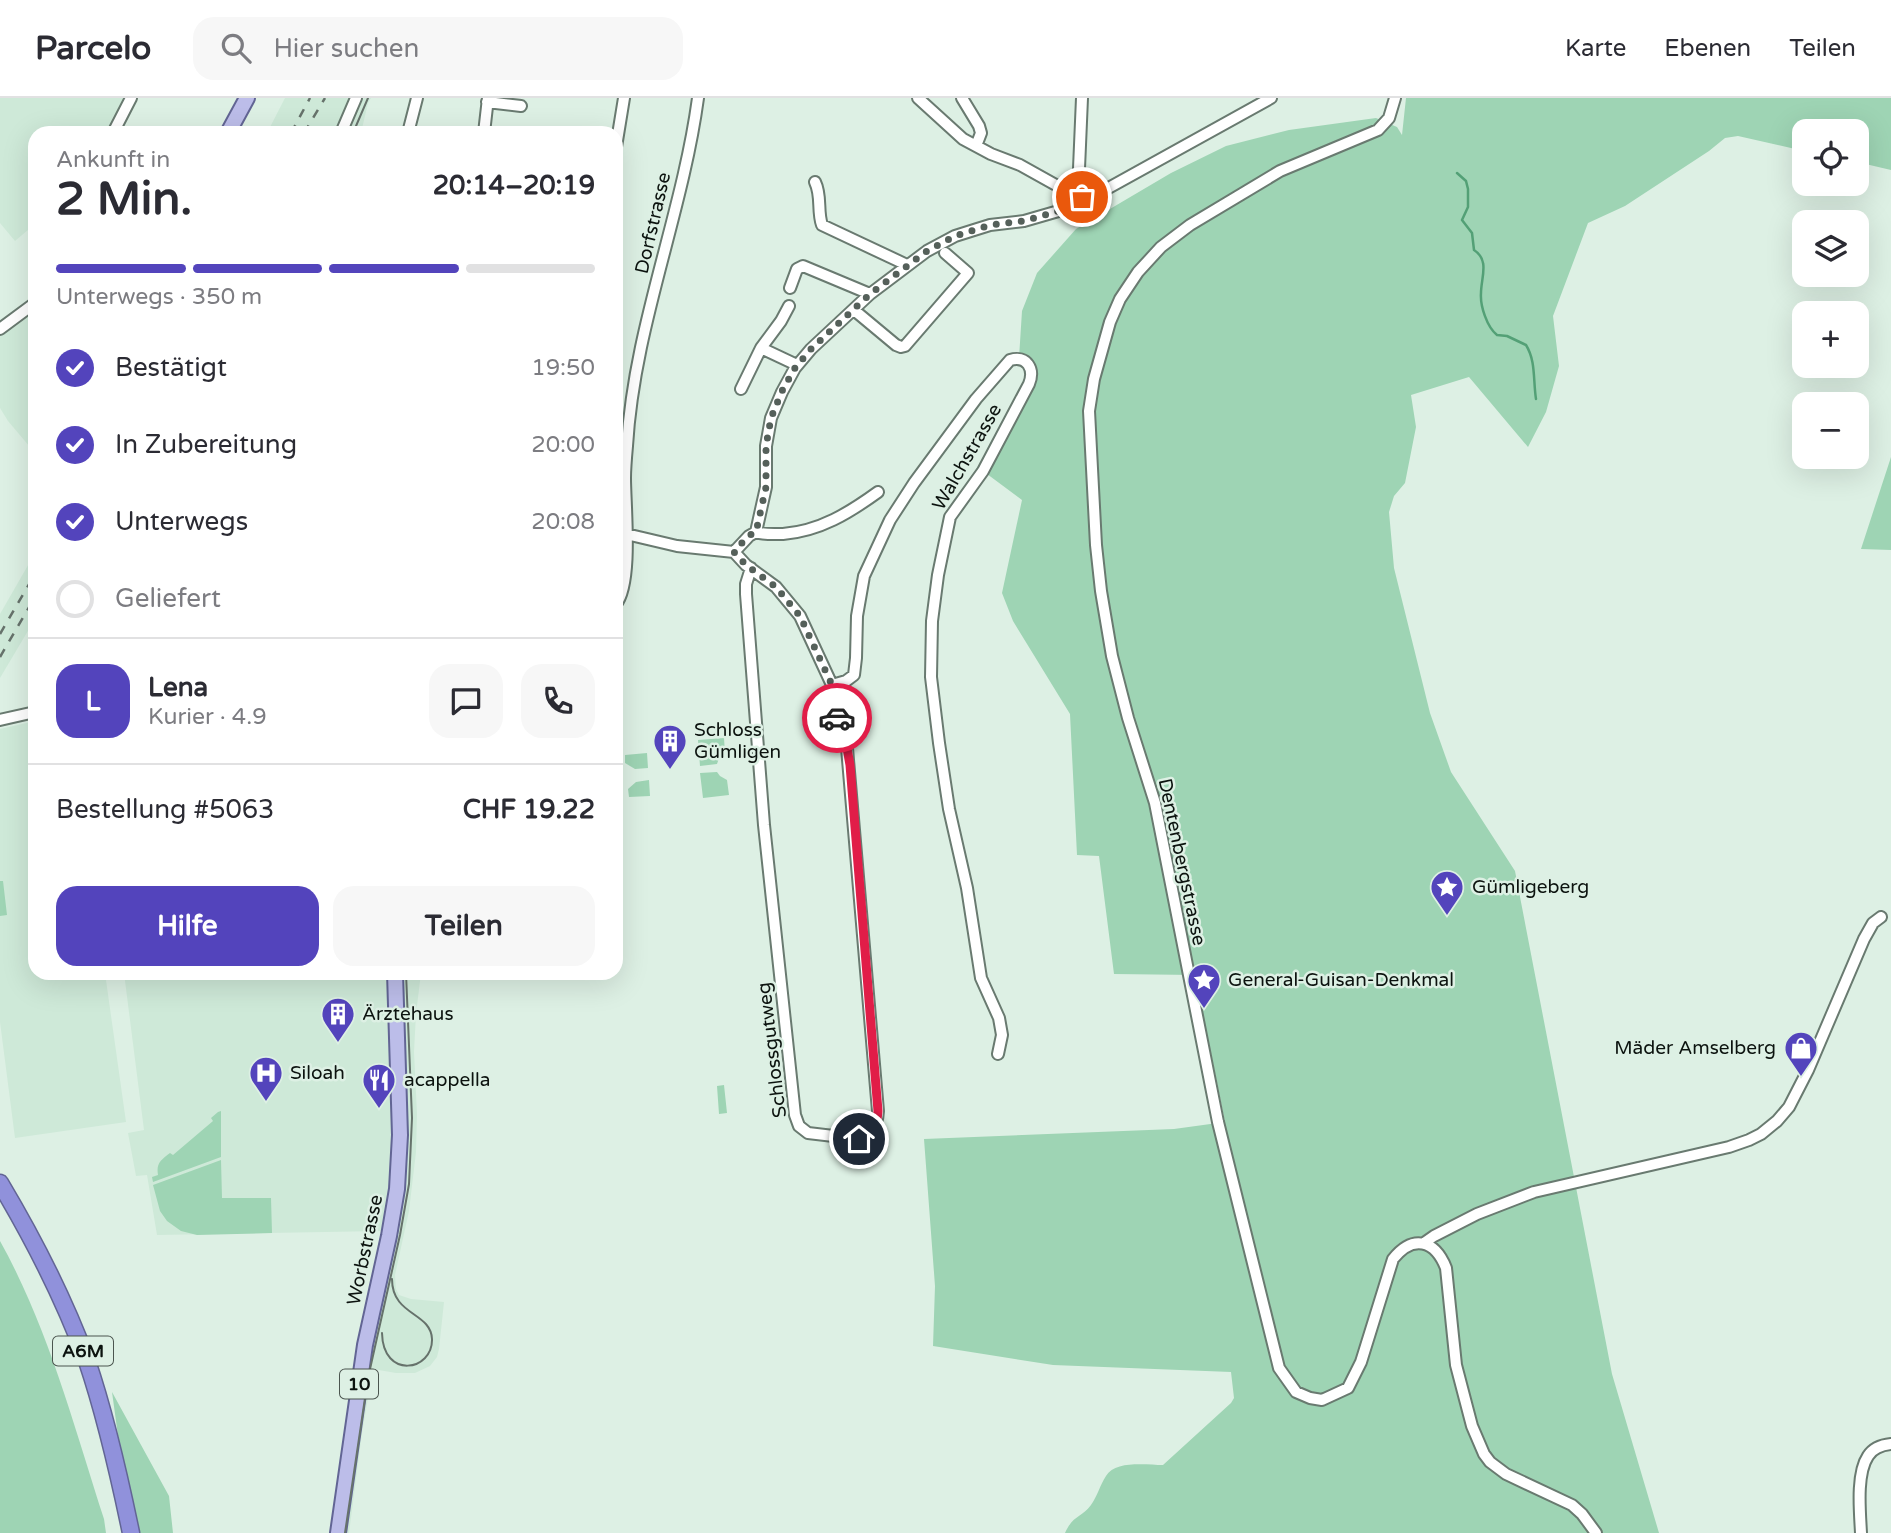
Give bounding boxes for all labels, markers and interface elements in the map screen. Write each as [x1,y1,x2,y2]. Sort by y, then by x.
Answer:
search box [193,17,683,80]
text: Parcelo [35,29,151,68]
icon: search [217,29,255,67]
text: Hier suchen [273,33,419,64]
text: Karte [1565,34,1626,63]
text: Ebenen [1664,34,1751,63]
text: Teilen [1789,34,1856,63]
map controls [1792,119,1869,469]
button: locate [1792,119,1869,196]
text: Ankunft in [56,146,170,174]
pin [1052,167,1112,227]
text: 20:14–20:19 [433,170,595,201]
street label: Dorfstrasse [631,170,675,276]
text: 2 Min. [56,172,192,227]
icon: bag [1063,178,1101,216]
button: layers [1792,210,1869,287]
text: Unterwegs · 350 m [56,283,262,311]
button: + [1792,301,1869,378]
icon: check [56,349,94,387]
text: Bestätigt [115,352,227,383]
text: 19:50 [531,354,595,382]
button: − [1792,392,1869,469]
street label: Walchstrasse [928,400,1006,514]
icon: check [56,426,94,464]
text: In Zubereitung [115,429,297,460]
text: 20:00 [531,431,595,459]
icon: check [56,503,94,541]
text: Unterwegs [115,506,248,537]
text: 20:08 [531,508,595,536]
text: Geliefert [115,583,221,614]
button: chat [429,664,503,738]
button: phone [521,664,595,738]
text: Lena [148,672,208,703]
courier [802,683,872,753]
text: L [86,686,100,717]
icon: car [818,699,856,737]
text: Kurier · 4.9 [148,703,267,731]
place label: Schloss Gümligen [694,719,781,763]
building icon: Schloss Gümligen [651,722,689,771]
street label: Dentenbergstrasse [1154,776,1210,948]
text: Bestellung #5063 [56,794,274,825]
text: CHF 19.22 [463,794,595,825]
place icon: Gümligeberg [1428,868,1466,917]
place label: Gümligeberg [1472,876,1589,898]
button: Hilfe [56,886,319,966]
button: Teilen [333,886,595,966]
place icon: General-Guisan-Denkmal [1185,961,1223,1010]
place label: General-Guisan-Denkmal [1228,969,1454,991]
street label: Schlossgutweg [753,981,791,1119]
building icon: Ärztehaus [319,995,357,1044]
place label: Ärztehaus [362,1003,454,1025]
shop icon: Mäder Amselberg [1782,1029,1820,1078]
place label: Mäder Amselberg [1614,1037,1776,1059]
hospital icon: Siloah [247,1054,285,1103]
restaurant icon: acappella [360,1061,398,1110]
place label: Siloah [290,1062,345,1084]
place label: acappella [404,1069,490,1091]
pin [829,1109,889,1169]
icon: home [840,1120,878,1158]
street label: Worbstrasse [343,1193,387,1307]
road number: A6M [53,1336,113,1366]
road number: 10 [340,1370,378,1399]

